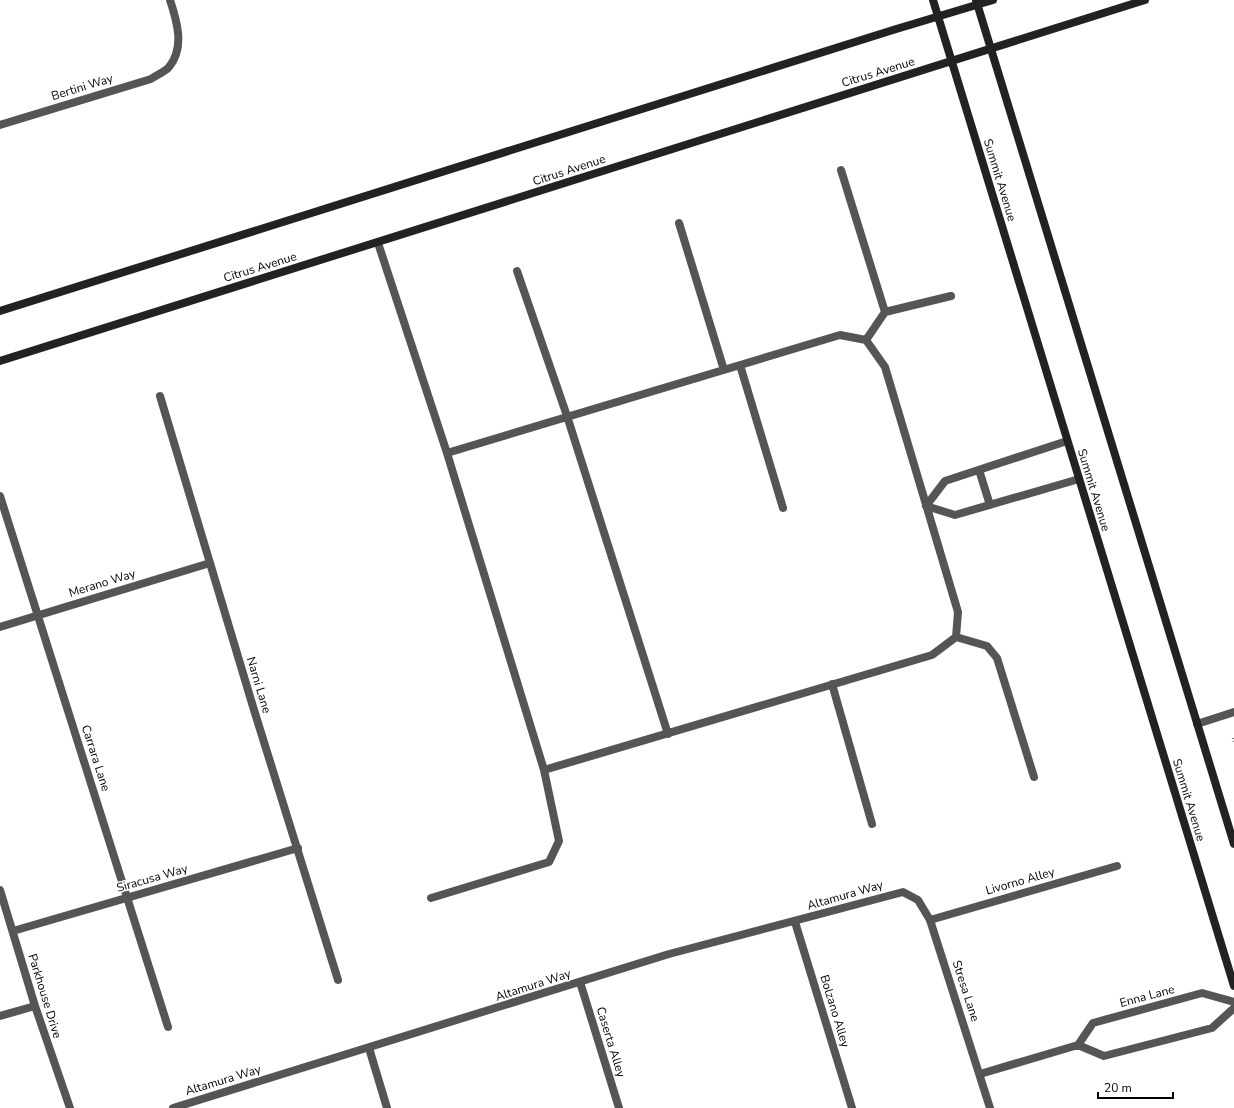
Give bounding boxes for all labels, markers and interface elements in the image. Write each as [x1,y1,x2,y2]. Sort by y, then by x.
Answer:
street label: Citrus Avenue [839,53,917,91]
street label: Bertini Way [49,70,116,104]
street label: Summit Avenue [980,137,1020,223]
street label: Citrus Avenue [530,151,608,189]
street label: Citrus Avenue [221,248,299,286]
street label: Summit Avenue [1074,447,1114,533]
street label: Merano Way [67,565,138,601]
street label: Narni Lane [243,655,275,715]
street label: Carrara Lane [78,723,114,793]
street label: Summit Avenue [1169,757,1209,843]
street label: Siracusa Way [115,860,190,896]
street label: Livorno Alley [984,863,1057,899]
street label: Altamura Way [805,876,886,914]
street label: Parkhouse Drive [25,952,65,1040]
street label: Stresa Lane [949,958,983,1024]
street label: Altamura Way [493,965,574,1005]
street label: Bolzano Alley [816,973,854,1050]
street label: Enna Lane [1118,981,1176,1011]
street label: Caserta Alley [593,1005,630,1080]
street label: Altamura Way [183,1061,264,1099]
scale bar [1098,1074,1173,1100]
text: 20 m [1104,1080,1132,1096]

